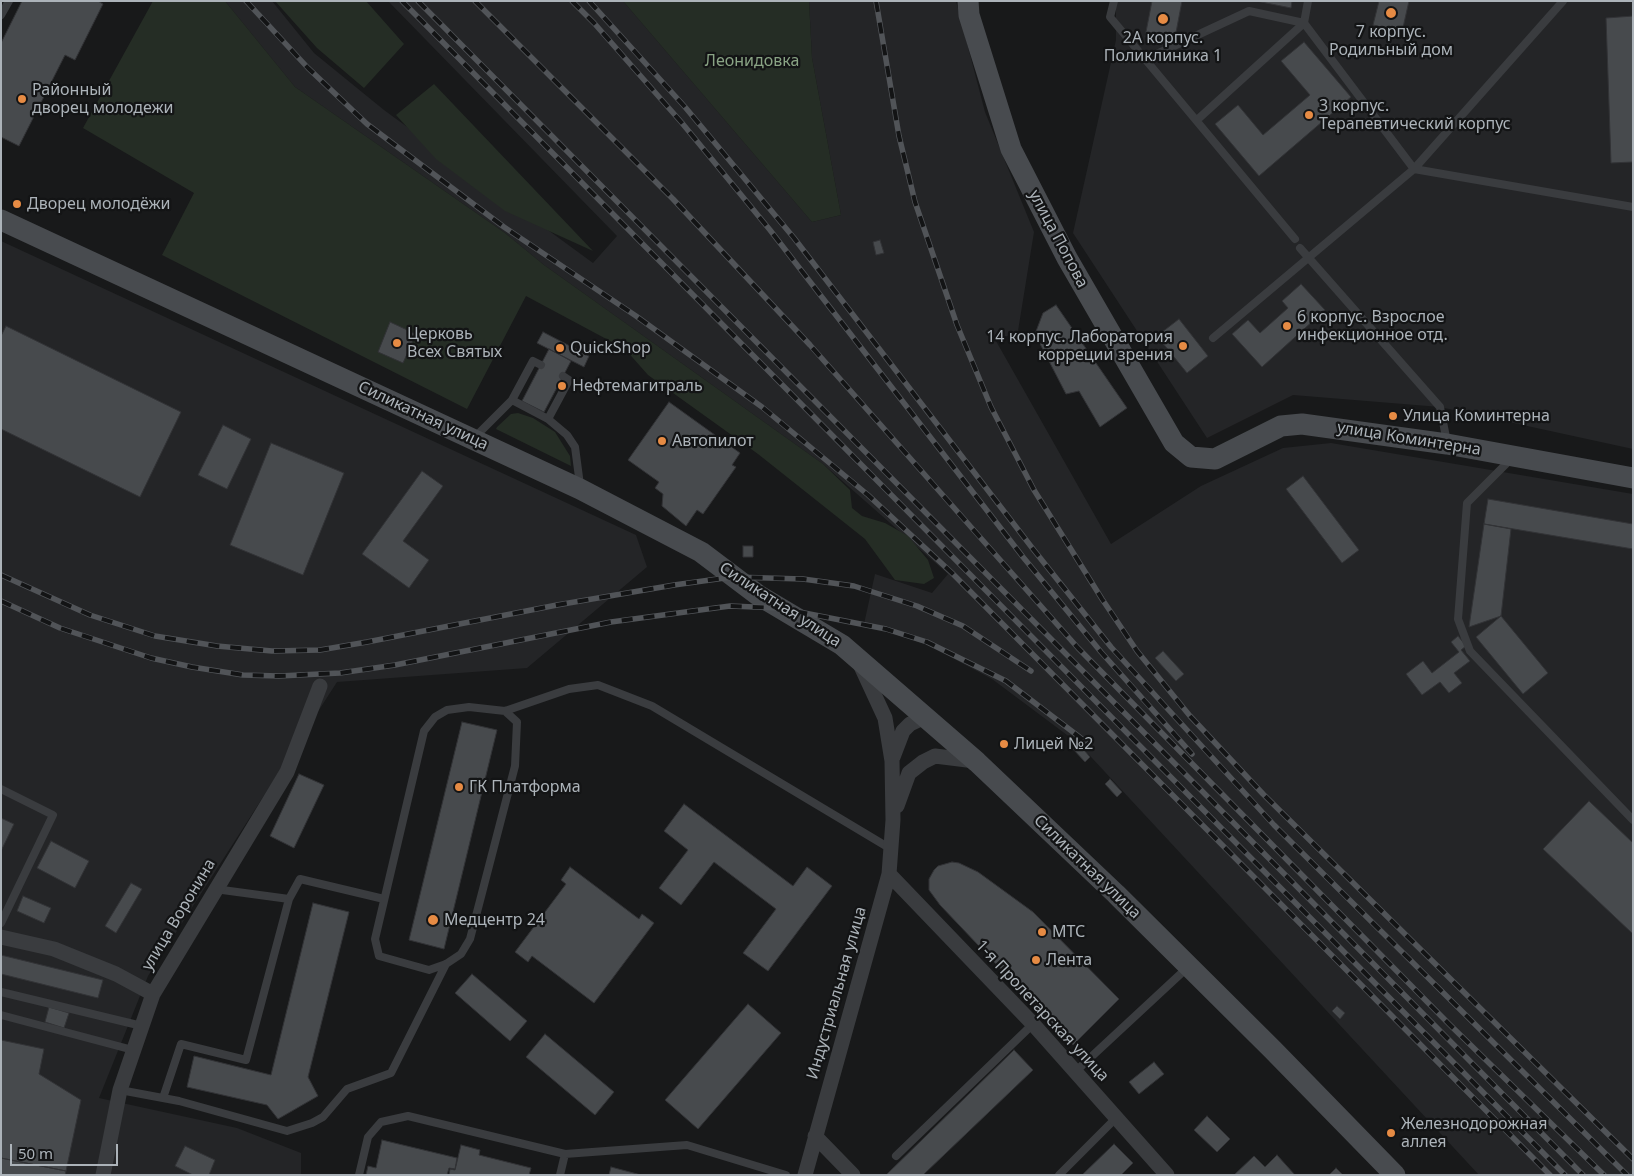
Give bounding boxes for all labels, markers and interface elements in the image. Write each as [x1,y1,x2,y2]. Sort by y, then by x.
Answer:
marker: 7 корпус. Родильный дом [1384,6,1398,20]
marker: 2А корпус. Поликлиника 1 [1156,12,1170,26]
place label: 7 корпус. Родильный дом [1329,22,1453,60]
place label: 2А корпус. Поликлиника 1 [1104,28,1222,66]
park label: Леонидовка [705,51,799,71]
place label: Районный дворец молодежи [32,80,174,118]
marker: Районный дворец молодежи [16,93,28,105]
place label: 3 корпус. Терапевтический корпус [1319,96,1511,134]
marker: 3 корпус. Терапевтический корпус [1303,109,1315,121]
street label: улица Попова [1024,187,1092,291]
place label: Дворец молодёжи [27,194,171,214]
marker: Дворец молодёжи [11,198,23,210]
place label: 6 корпус. Взрослое инфекционное отд. [1297,307,1448,345]
marker: 6 корпус. Взрослое инфекционное отд. [1281,320,1293,332]
place label: Церковь Всех Святых [407,324,502,362]
place label: 14 корпус. Лаборатория корреции зрения [986,327,1173,365]
marker: Церковь Всех Святых [391,337,403,349]
place label: QuickShop [570,338,651,358]
marker: 14 корпус. Лаборатория корреции зрения [1177,340,1189,352]
marker: QuickShop [554,342,566,354]
place label: Нефтемагитраль [572,376,703,396]
street label: Силикатная улица [355,377,491,455]
marker: Нефтемагитраль [556,380,568,392]
place label: Улица Коминтерна [1403,406,1550,426]
marker: Улица Коминтерна [1387,410,1399,422]
street label: улица Коминтерна [1336,418,1482,460]
place label: Автопилот [672,431,754,451]
marker: Автопилот [656,435,668,447]
street label: Силикатная улица [716,558,844,652]
place label: Лицей №2 [1014,734,1093,754]
marker: Лицей №2 [998,738,1010,750]
place label: ГК Платформа [469,777,581,797]
marker: ГК Платформа [453,781,465,793]
street label: Силикатная улица [1029,811,1145,923]
street label: улица Воронина [138,856,220,974]
street label: Индустриальная улица [803,904,871,1082]
place label: Медцентр 24 [444,910,545,930]
marker: Медцентр 24 [426,913,440,927]
place label: МТС [1052,922,1085,942]
marker: МТС [1036,926,1048,938]
street label: 1-я Пролетарская улица [971,936,1113,1086]
place label: Лента [1046,950,1092,970]
marker: Лента [1030,954,1042,966]
place label: Железнодорожная аллея [1401,1114,1547,1152]
marker: Железнодорожная аллея [1385,1127,1397,1139]
scale bar [12,1134,120,1166]
text: 50 m [18,1143,53,1163]

